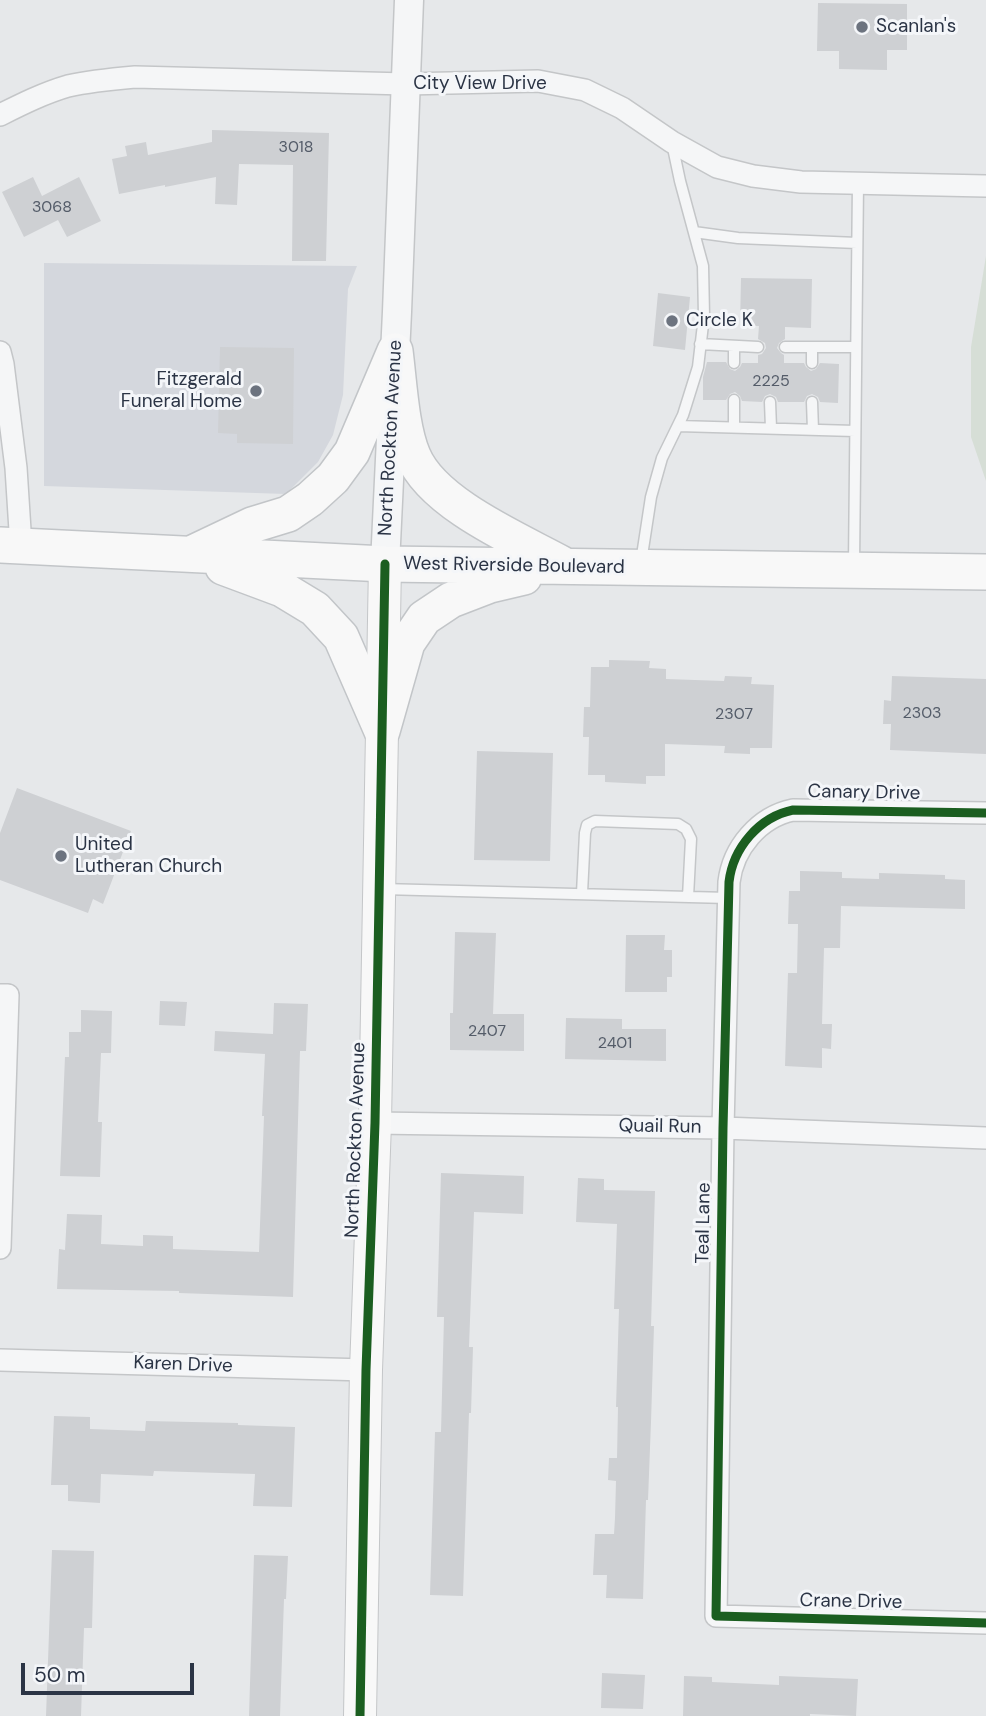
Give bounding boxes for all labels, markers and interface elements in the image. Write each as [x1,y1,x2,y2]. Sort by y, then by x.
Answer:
place label: Scanlan's [876,16,956,38]
marker: Scanlan's [854,19,870,35]
street label: City View Drive [413,73,547,95]
house number: 3018 [278,138,314,158]
house number: 3068 [32,198,72,218]
place label: Circle K [686,310,753,332]
marker: Circle K [664,313,680,329]
street label: North Rockton Avenue [374,339,408,537]
place label: Fitzgerald Funeral Home [121,369,242,413]
house number: 2225 [752,372,790,392]
marker: Fitzgerald Funeral Home [248,383,264,399]
street label: West Riverside Boulevard [403,553,625,579]
house number: 2303 [902,704,942,724]
house number: 2307 [715,705,753,725]
street label: Canary Drive [807,781,921,805]
place label: United Lutheran Church [75,834,222,878]
marker: United Lutheran Church [53,848,69,864]
house number: 2407 [468,1022,506,1042]
house number: 2401 [598,1034,632,1054]
street label: North Rockton Avenue [341,1042,371,1238]
street label: Quail Run [618,1115,702,1139]
street label: Teal Lane [692,1182,716,1264]
street label: Karen Drive [133,1352,233,1378]
street label: Crane Drive [799,1590,903,1614]
scale bar [24,1650,198,1694]
text: 50 m [34,1661,85,1689]

